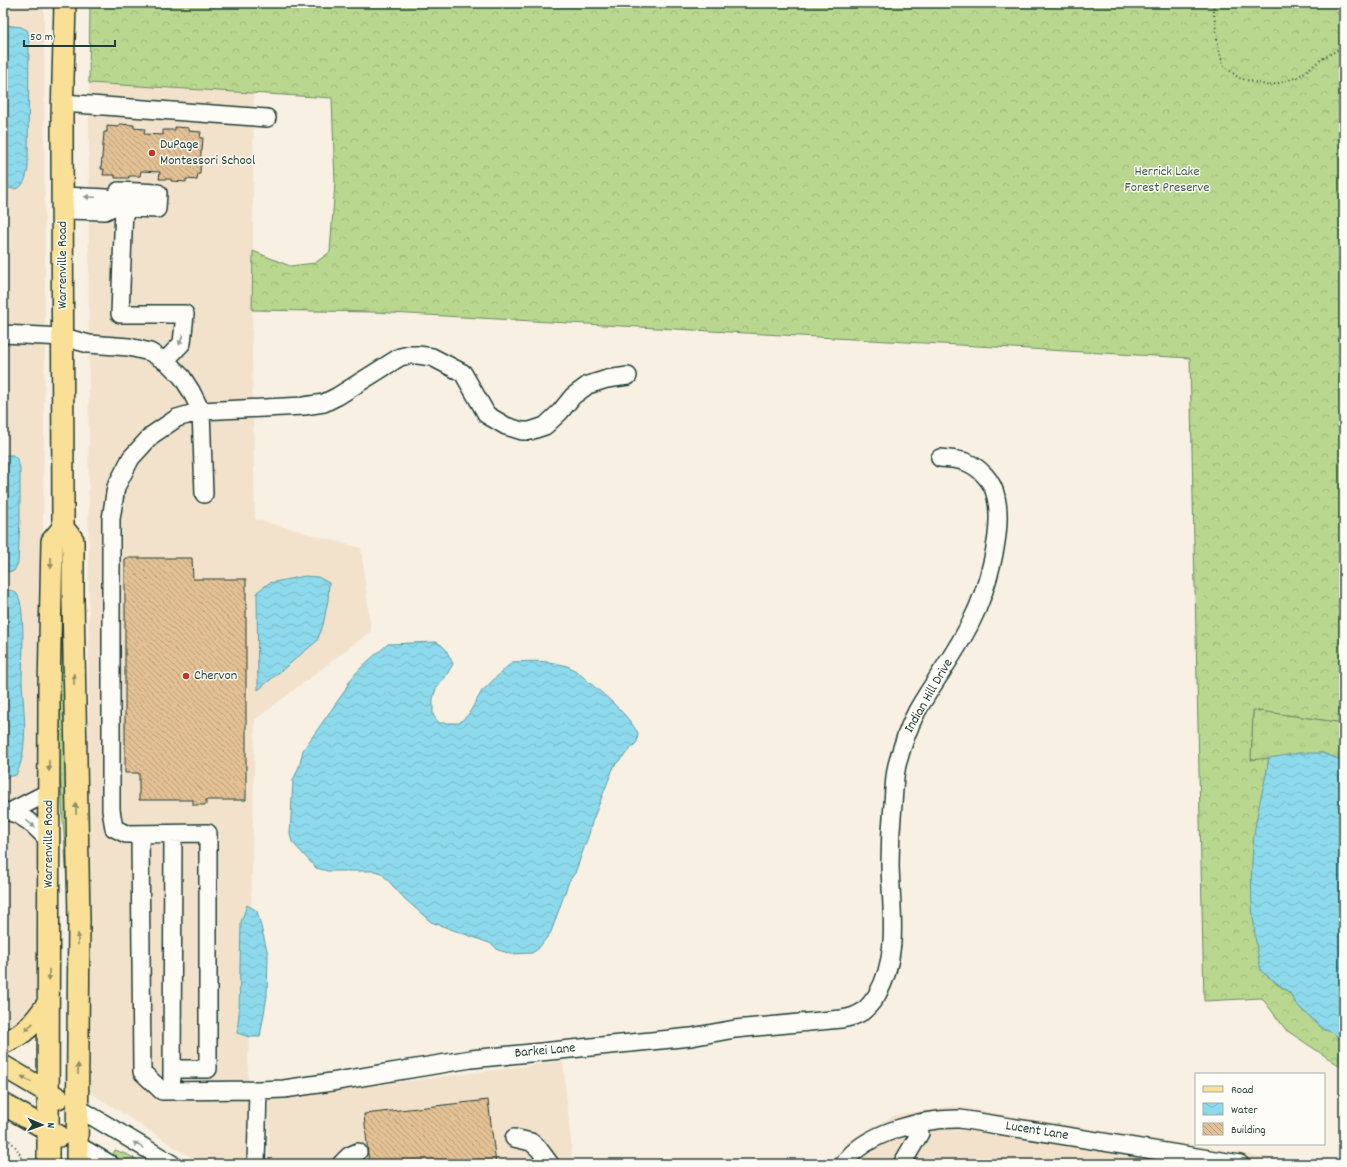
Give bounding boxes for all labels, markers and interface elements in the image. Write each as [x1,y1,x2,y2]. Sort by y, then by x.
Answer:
scale bar [24,22,115,48]
text: 50 m [30,29,53,46]
place label: DuPage Montessori School [160,135,256,171]
marker: DuPage Montessori School [147,148,157,158]
park label: Herrick Lake Forest Preserve [1124,162,1210,198]
one-way arrow [83,194,96,200]
street label: Warrenville Road [53,221,73,309]
one-way arrow [178,335,184,347]
one-way arrow [48,557,54,570]
street label: Indian Hill Drive [900,655,958,737]
place label: Chervon [194,666,237,686]
marker: Chervon [181,671,191,681]
one-way arrow [71,672,77,685]
one-way arrow [46,760,52,773]
street label: Warrenville Road [39,800,59,888]
one-way arrow [73,802,79,815]
one-way arrow [26,820,37,828]
one-way arrow [75,933,82,945]
one-way arrow [46,969,52,982]
one-way arrow [24,1022,34,1032]
street label: Barkei Lane [514,1038,576,1064]
one-way arrow [75,1062,81,1075]
legend [1195,1073,1325,1145]
one-way arrow [20,1076,32,1083]
text: Road [1231,1082,1253,1099]
text: Water [1231,1102,1258,1119]
north arrow [22,1105,62,1145]
street label: Lucent Lane [1004,1116,1070,1146]
text: N [42,1122,58,1129]
text: Building [1231,1122,1266,1139]
one-way arrow [133,1141,144,1148]

